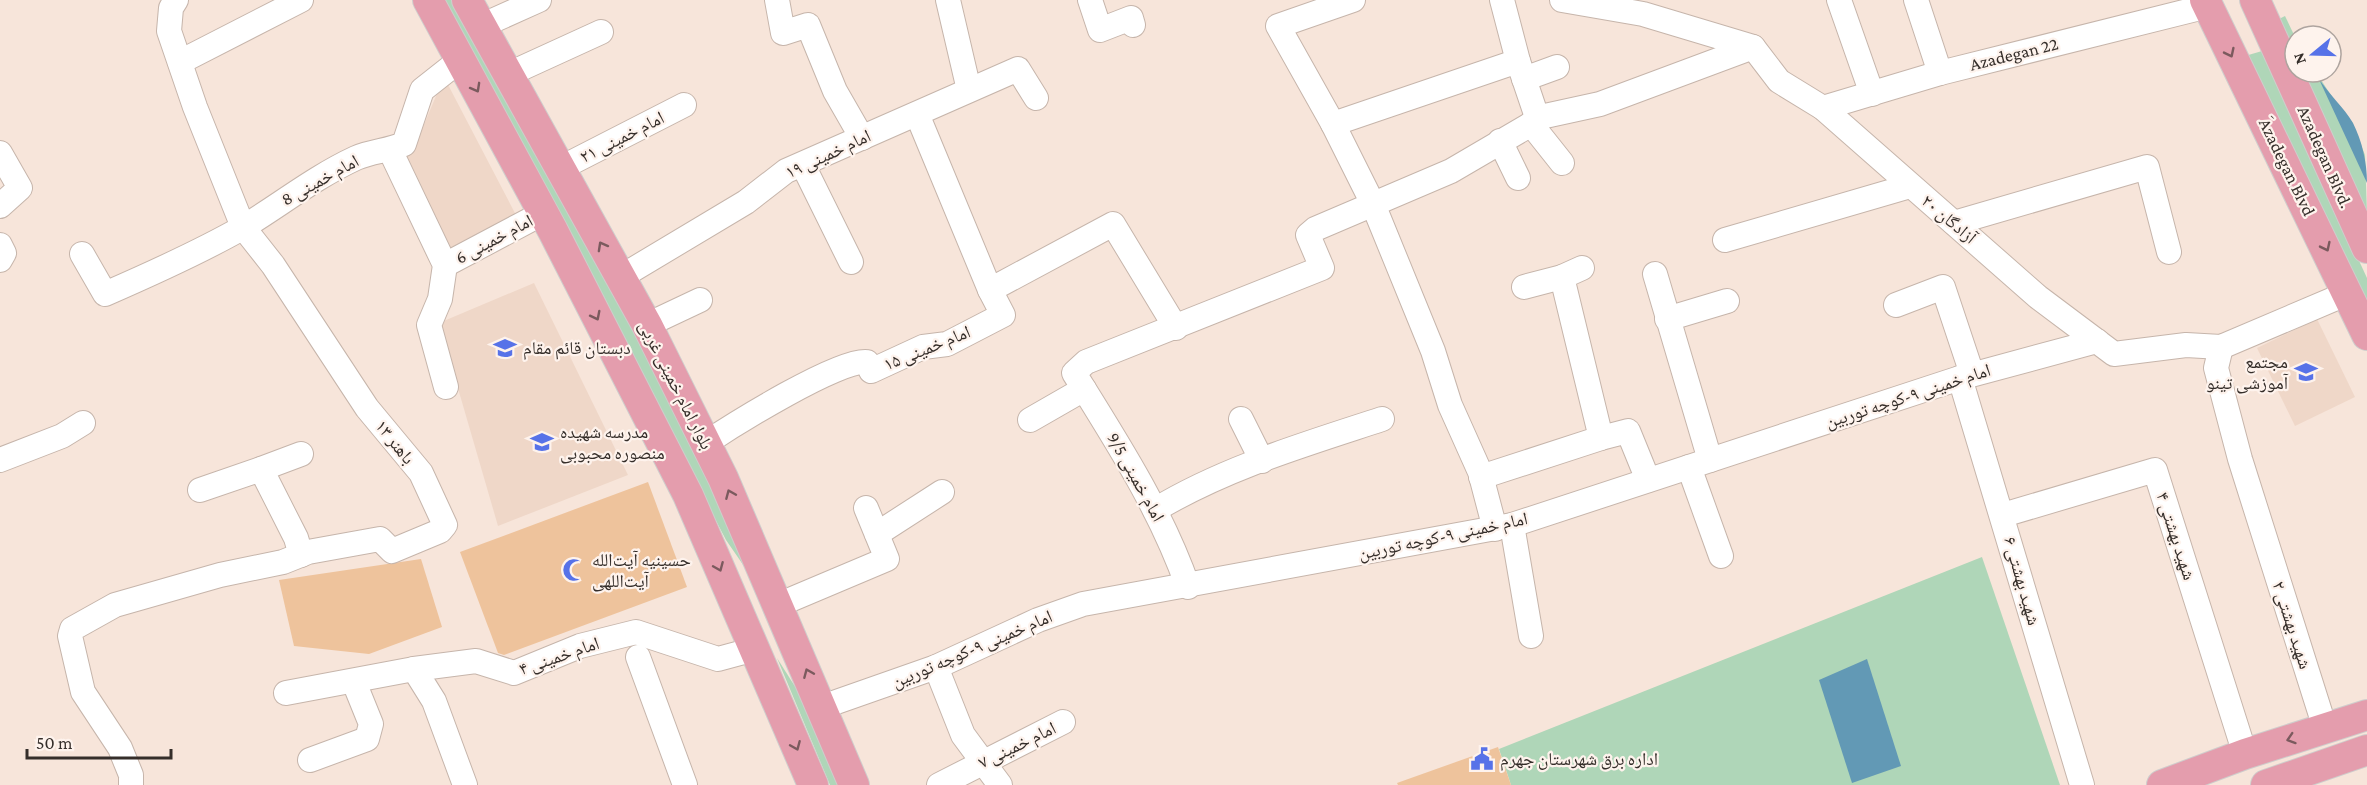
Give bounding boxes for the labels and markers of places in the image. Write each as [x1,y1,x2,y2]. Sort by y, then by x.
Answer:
school or university icon: دبستان قائم مقام [492,335,518,361]
place label: دبستان قائم مقام [523,338,631,360]
place label: مجتمع آموزشی تینو [2206,352,2288,394]
school or university icon: مجتمع آموزشی تینو [2293,359,2319,385]
place label: مدرسه شهیده منصوره محبوبی [560,422,665,464]
school or university icon: مدرسه شهیده منصوره محبوبی [529,429,555,455]
place label: حسینیه آیت‌الله آیت‌اللهی [592,550,691,592]
mosque icon: حسینیه آیت‌الله آیت‌اللهی [561,557,587,583]
public building icon: اداره برق شهرستان جهرم [1469,746,1495,772]
place label: اداره برق شهرستان جهرم [1500,749,1658,771]

